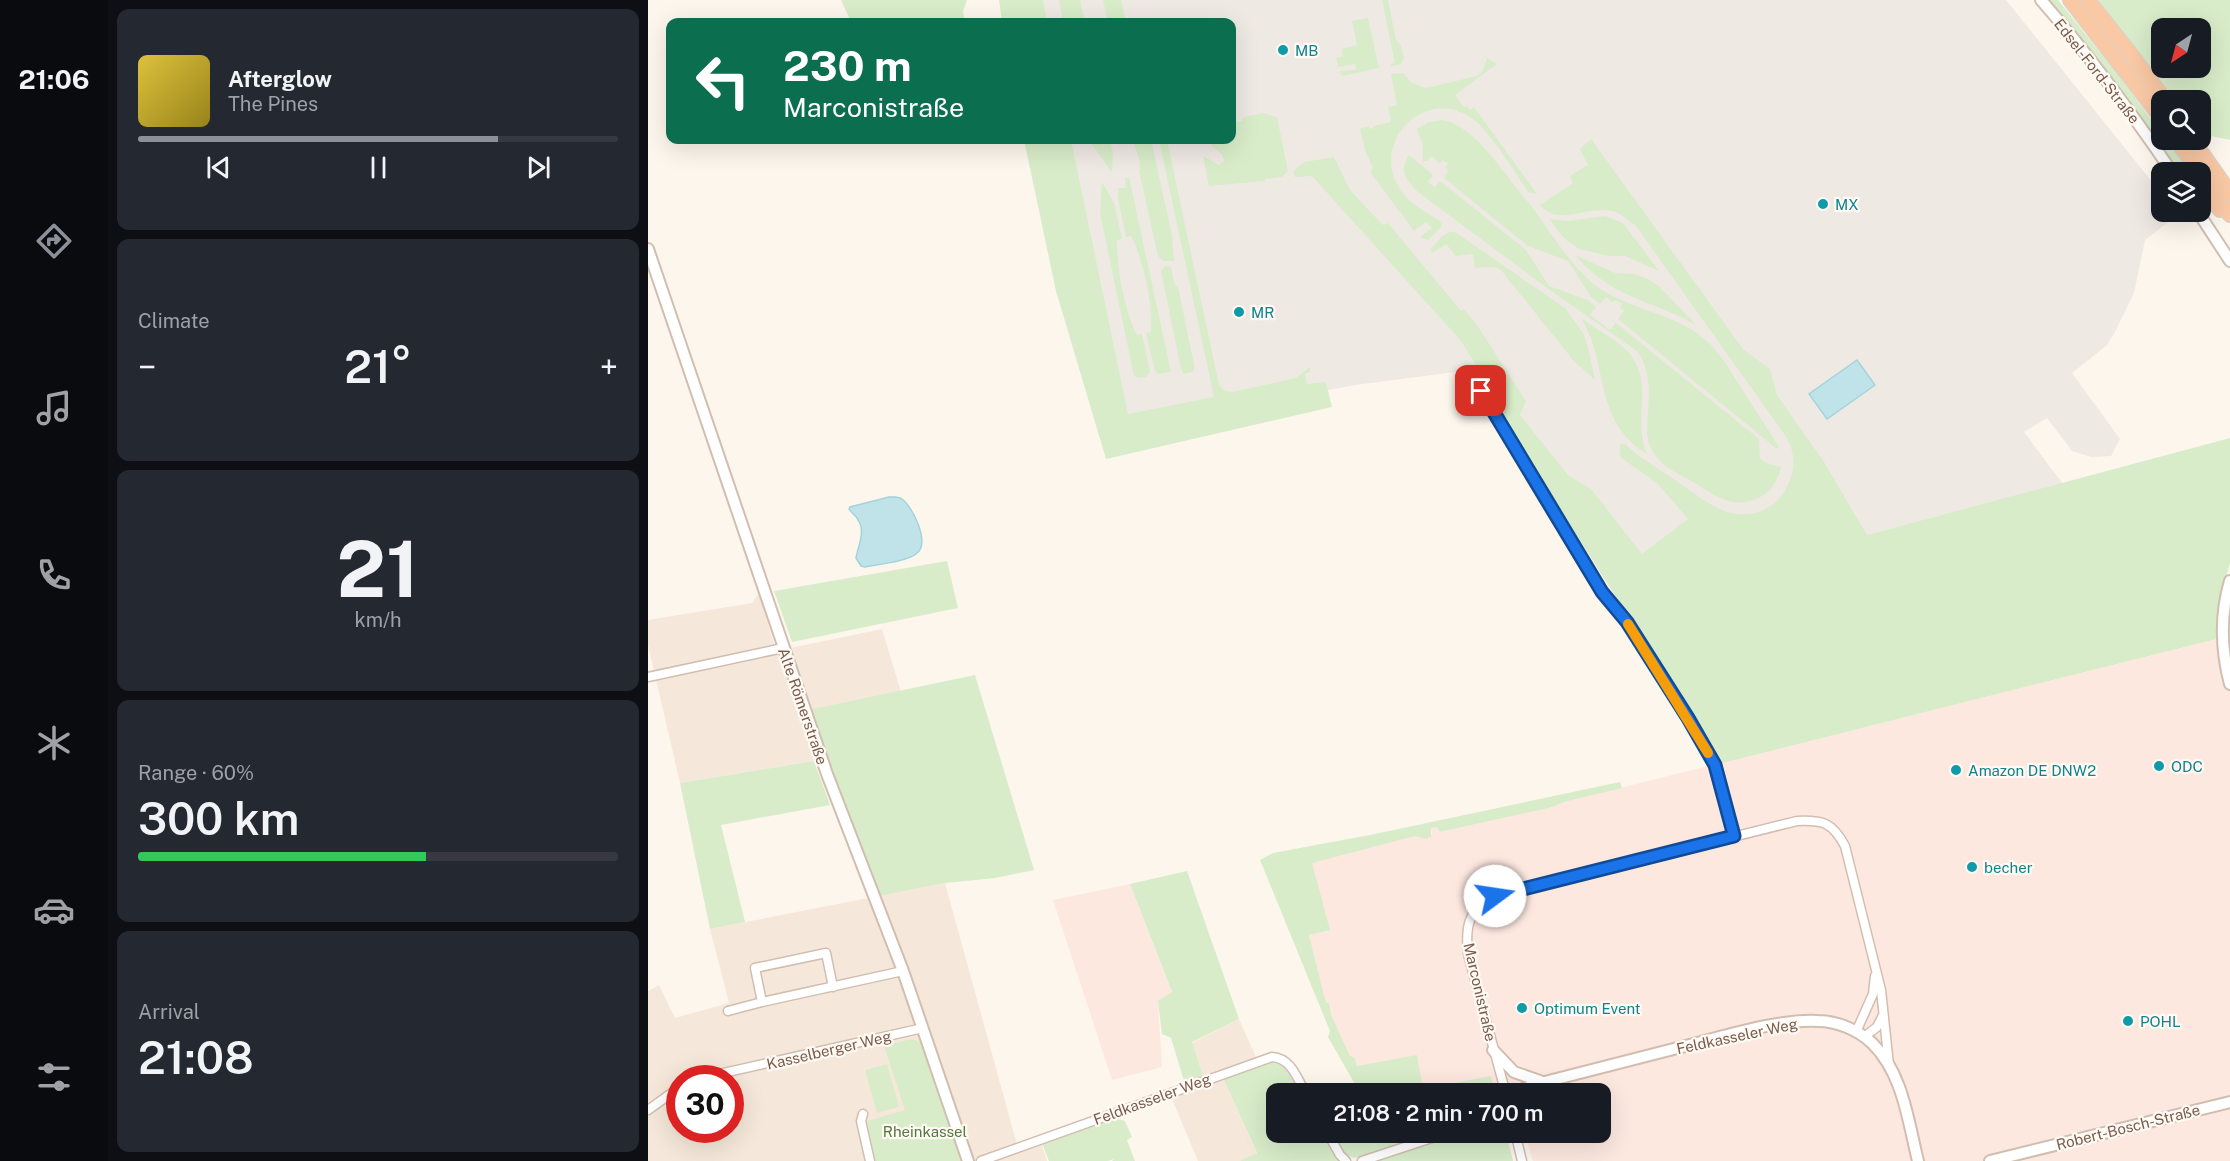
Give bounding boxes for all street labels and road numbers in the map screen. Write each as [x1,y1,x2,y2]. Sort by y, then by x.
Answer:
street label: Edsel-Ford-Straße [2051,15,2143,127]
street label: Alte Römerstraße [775,645,831,767]
street label: Marconistraße [1460,941,1500,1043]
street label: Feldkasseler Weg [1675,1015,1799,1057]
street label: Kasselberger Weg [765,1027,893,1073]
street label: Feldkasseler Weg [1091,1070,1213,1128]
street label: Robert-Bosch-Straße [2054,1101,2202,1153]

